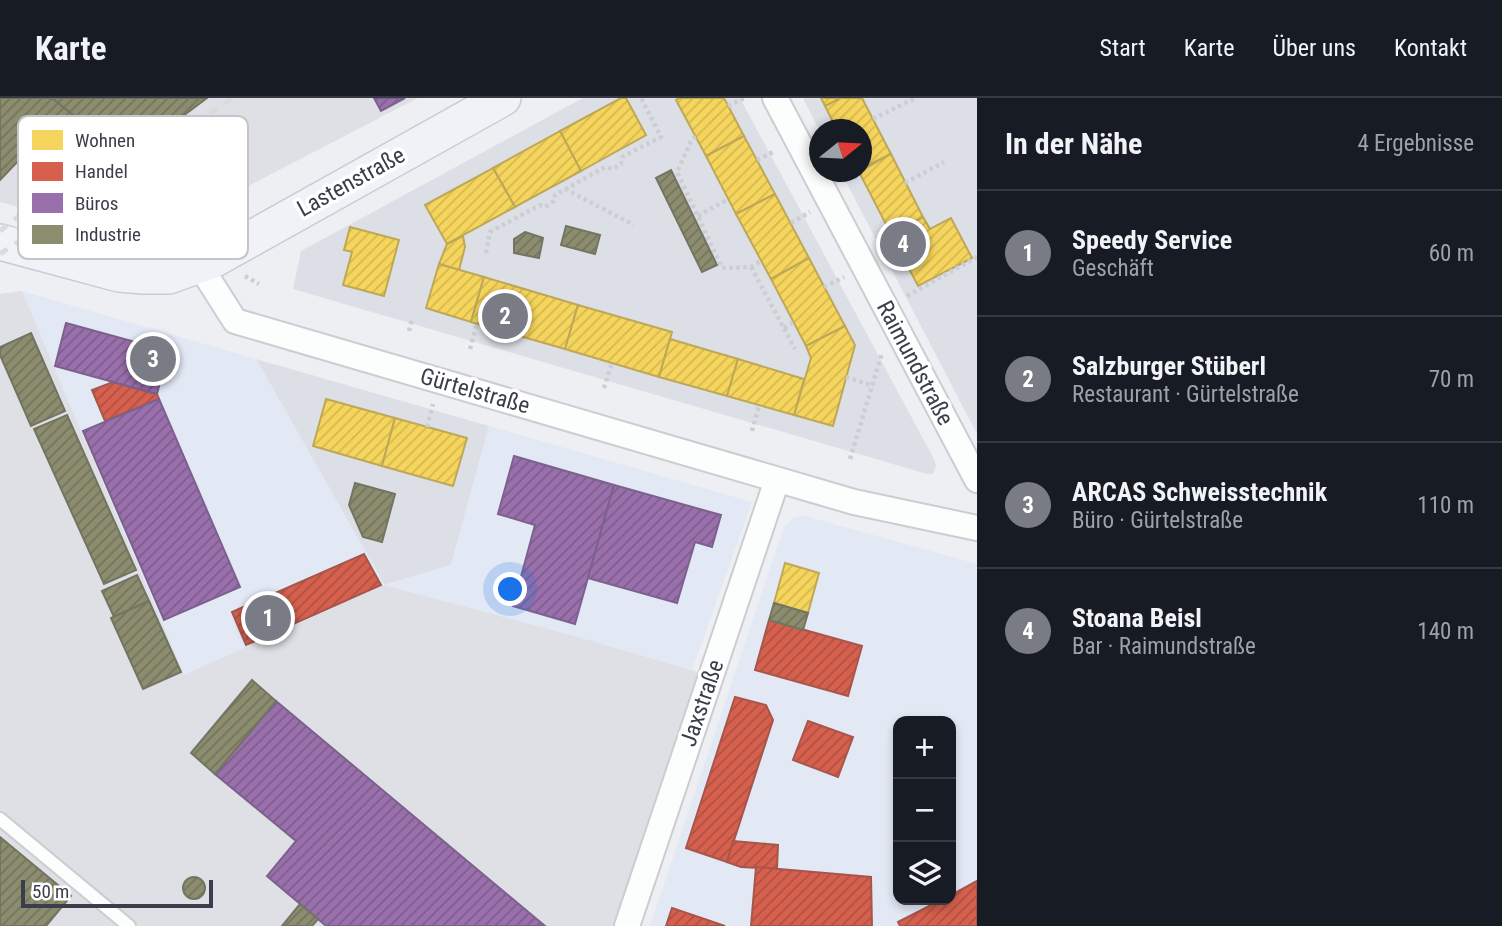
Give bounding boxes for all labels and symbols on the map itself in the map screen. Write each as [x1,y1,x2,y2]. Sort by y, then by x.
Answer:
legend [18,116,248,259]
north arrow [809,119,872,182]
text: Wohnen [75,129,135,152]
street label: Lastenstraße [292,141,410,223]
text: Handel [75,160,128,183]
text: Büros [75,192,118,215]
pin: 4 [880,218,926,270]
text: Industrie [75,223,141,246]
pin: 2 [482,290,528,342]
street label: Raimundstraße [871,296,959,430]
pin: 3 [130,333,176,385]
street label: Gürtelstraße [417,362,533,420]
your location [493,572,527,606]
pin: 1 [245,592,291,644]
street label: Jaxstraße [675,656,729,750]
scale bar [21,877,214,909]

